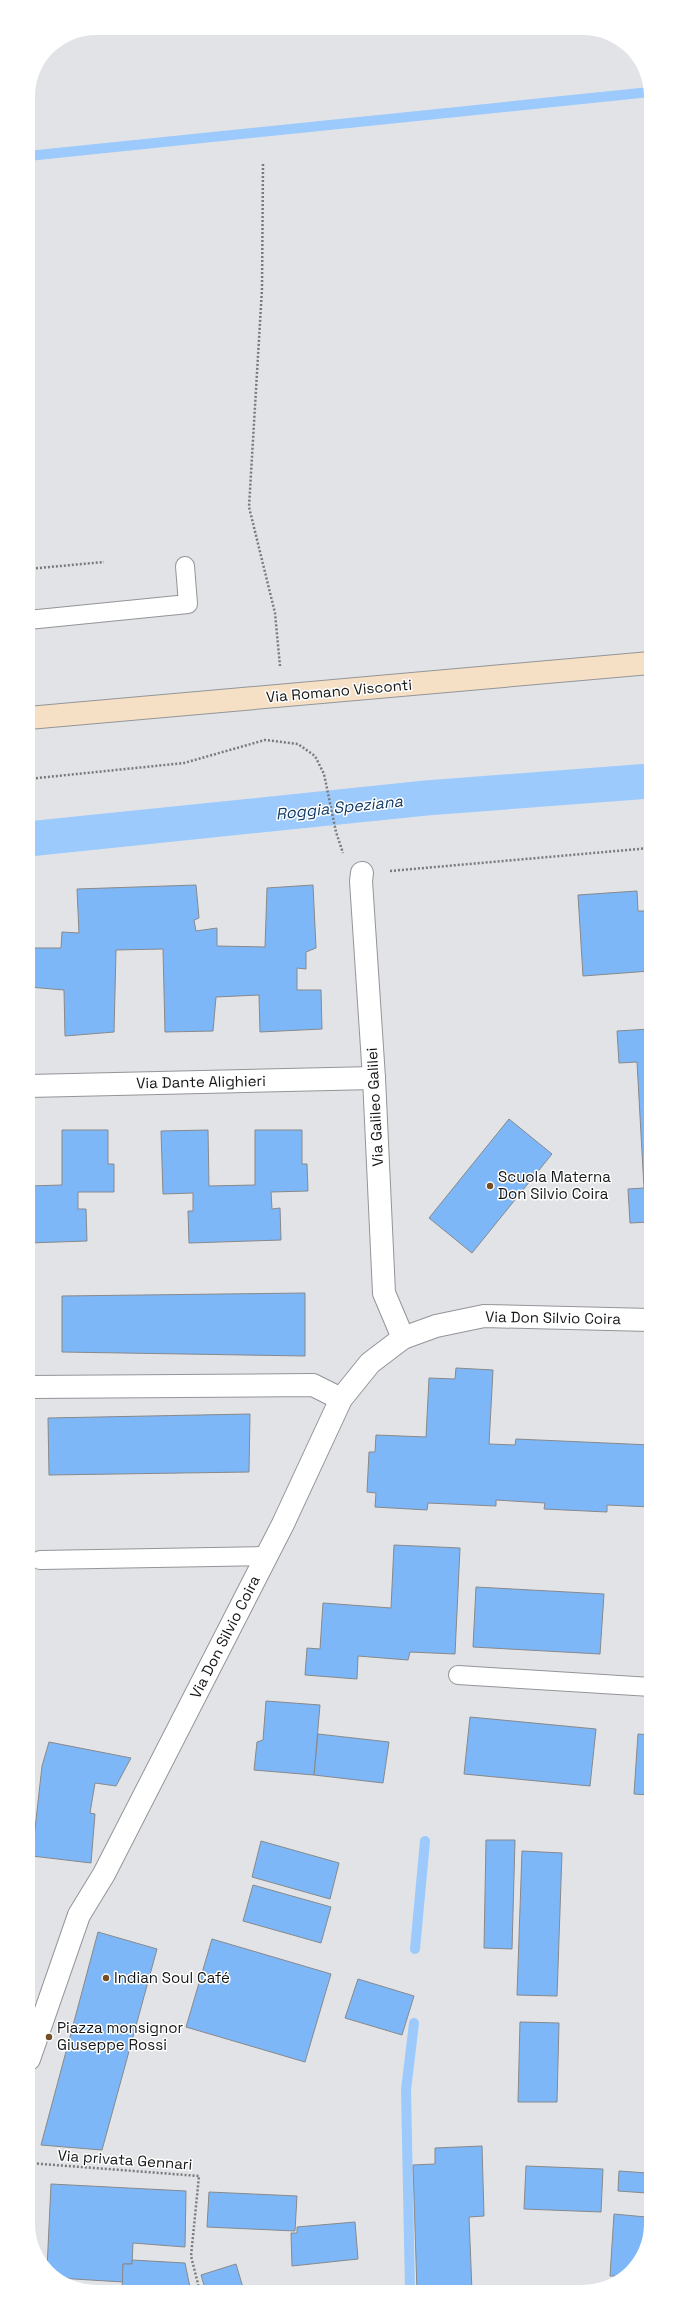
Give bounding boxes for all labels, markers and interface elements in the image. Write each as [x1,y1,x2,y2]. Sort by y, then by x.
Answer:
street label: Via Romano Visconti [265,675,413,706]
water label: Roggia Speziana [275,790,404,825]
street label: Via Galileo Galilei [362,1047,387,1167]
street label: Via Dante Alighieri [136,1071,266,1092]
place label: Scuola Materna Don Silvio Coira [498,1167,611,1203]
marker: Scuola Materna Don Silvio Coira [485,1181,495,1191]
street label: Via Don Silvio Coira [485,1307,621,1328]
street label: Via Don Silvio Coira [185,1572,264,1702]
place label: Indian Soul Café [114,1968,230,1987]
marker: Indian Soul Café [101,1973,111,1983]
place label: Piazza monsignor Giuseppe Rossi [57,2018,183,2054]
marker: Piazza monsignor Giuseppe Rossi [44,2032,54,2042]
street label: Via privata Gennari [57,2145,193,2174]

